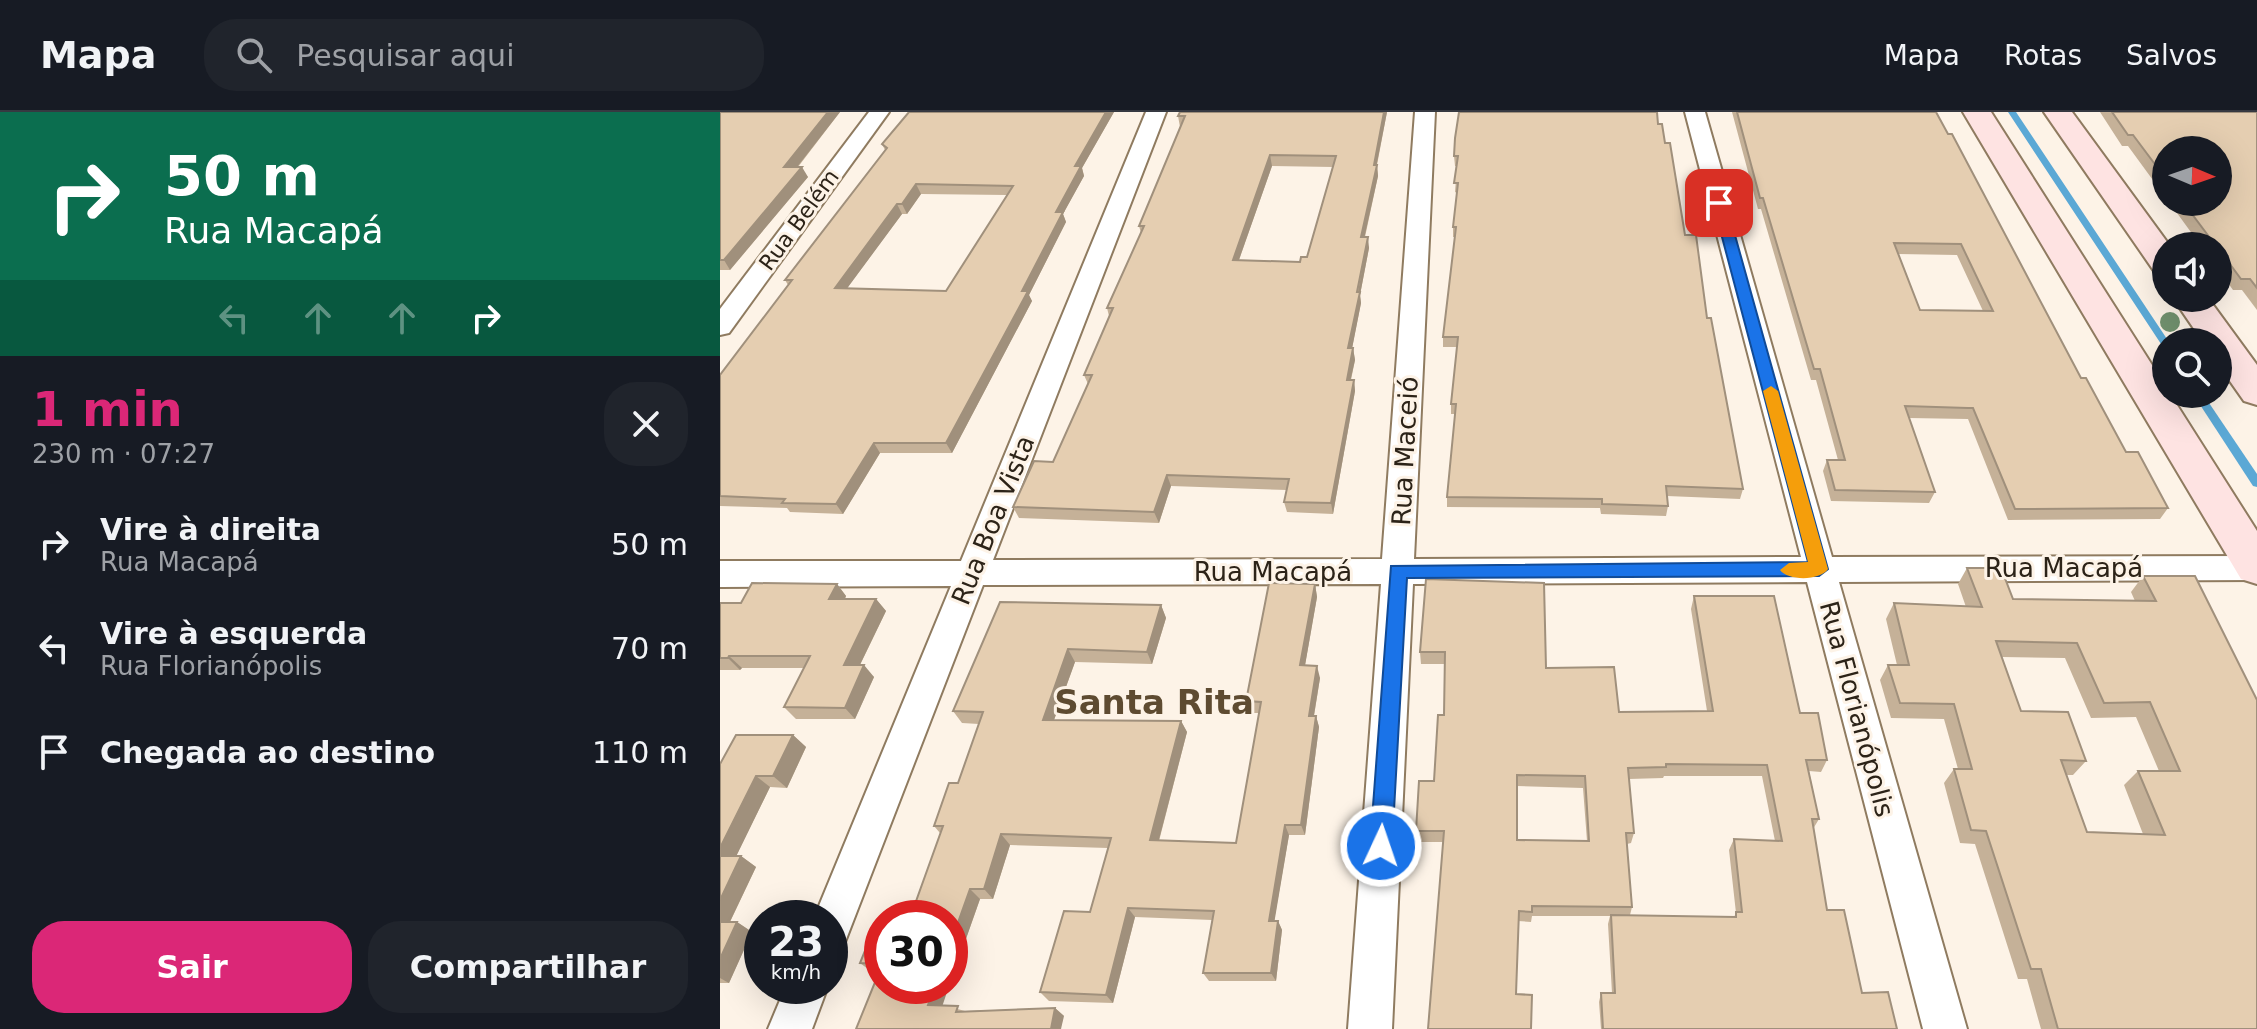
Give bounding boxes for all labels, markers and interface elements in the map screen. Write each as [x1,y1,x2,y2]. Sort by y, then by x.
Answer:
search box [204,19,764,91]
text: Mapa [40,33,156,77]
icon: search [232,33,276,77]
text: Pesquisar aqui [296,38,514,73]
text: Mapa [1884,39,1960,72]
text: Rotas [2004,39,2082,72]
text: Salvos [2126,39,2217,72]
north arrow [2152,136,2232,216]
map controls [2152,136,2232,408]
text: 50 m [164,143,320,208]
icon: right [32,144,136,248]
street label: Rua Belém [754,165,844,275]
pin [1685,169,1753,237]
icon: arrive [1697,181,1741,225]
text: Rua Macapá [164,210,384,251]
button: sound [2152,232,2232,312]
icon: left [212,296,256,340]
icon: ahead [296,296,340,340]
icon: ahead [380,296,424,340]
icon: right [464,296,508,340]
button: search [2152,328,2232,408]
street label: Rua Maceió [1386,376,1424,526]
text: 1 min [32,381,183,437]
button: close [604,382,688,466]
street label: Rua Boa Vista [945,431,1041,609]
text: 230 m · 07:27 [32,439,215,469]
text: Vire à direita [100,512,321,547]
icon: right [32,522,76,566]
text: 50 m [611,527,688,562]
text: Rua Macapá [100,547,259,577]
street label: Rua Macapá [1985,553,2143,583]
street label: Rua Macapá [1194,557,1352,587]
street label: Rua Florianópolis [1814,598,1900,820]
text: Vire à esquerda [100,616,367,651]
icon: left [32,626,76,670]
text: 70 m [611,631,688,666]
text: Rua Florianópolis [100,651,322,681]
district label: Santa Rita [1054,682,1254,722]
icon: arrive [32,730,76,774]
text: Chegada ao destino [100,735,435,770]
text: 110 m [592,735,688,770]
position arrow [1339,804,1423,888]
speed limit sign: 30 [864,900,968,1004]
text: 23 [768,919,824,965]
button: Sair [32,921,352,1013]
button: Compartilhar [368,921,688,1013]
text: km/h [771,960,821,984]

